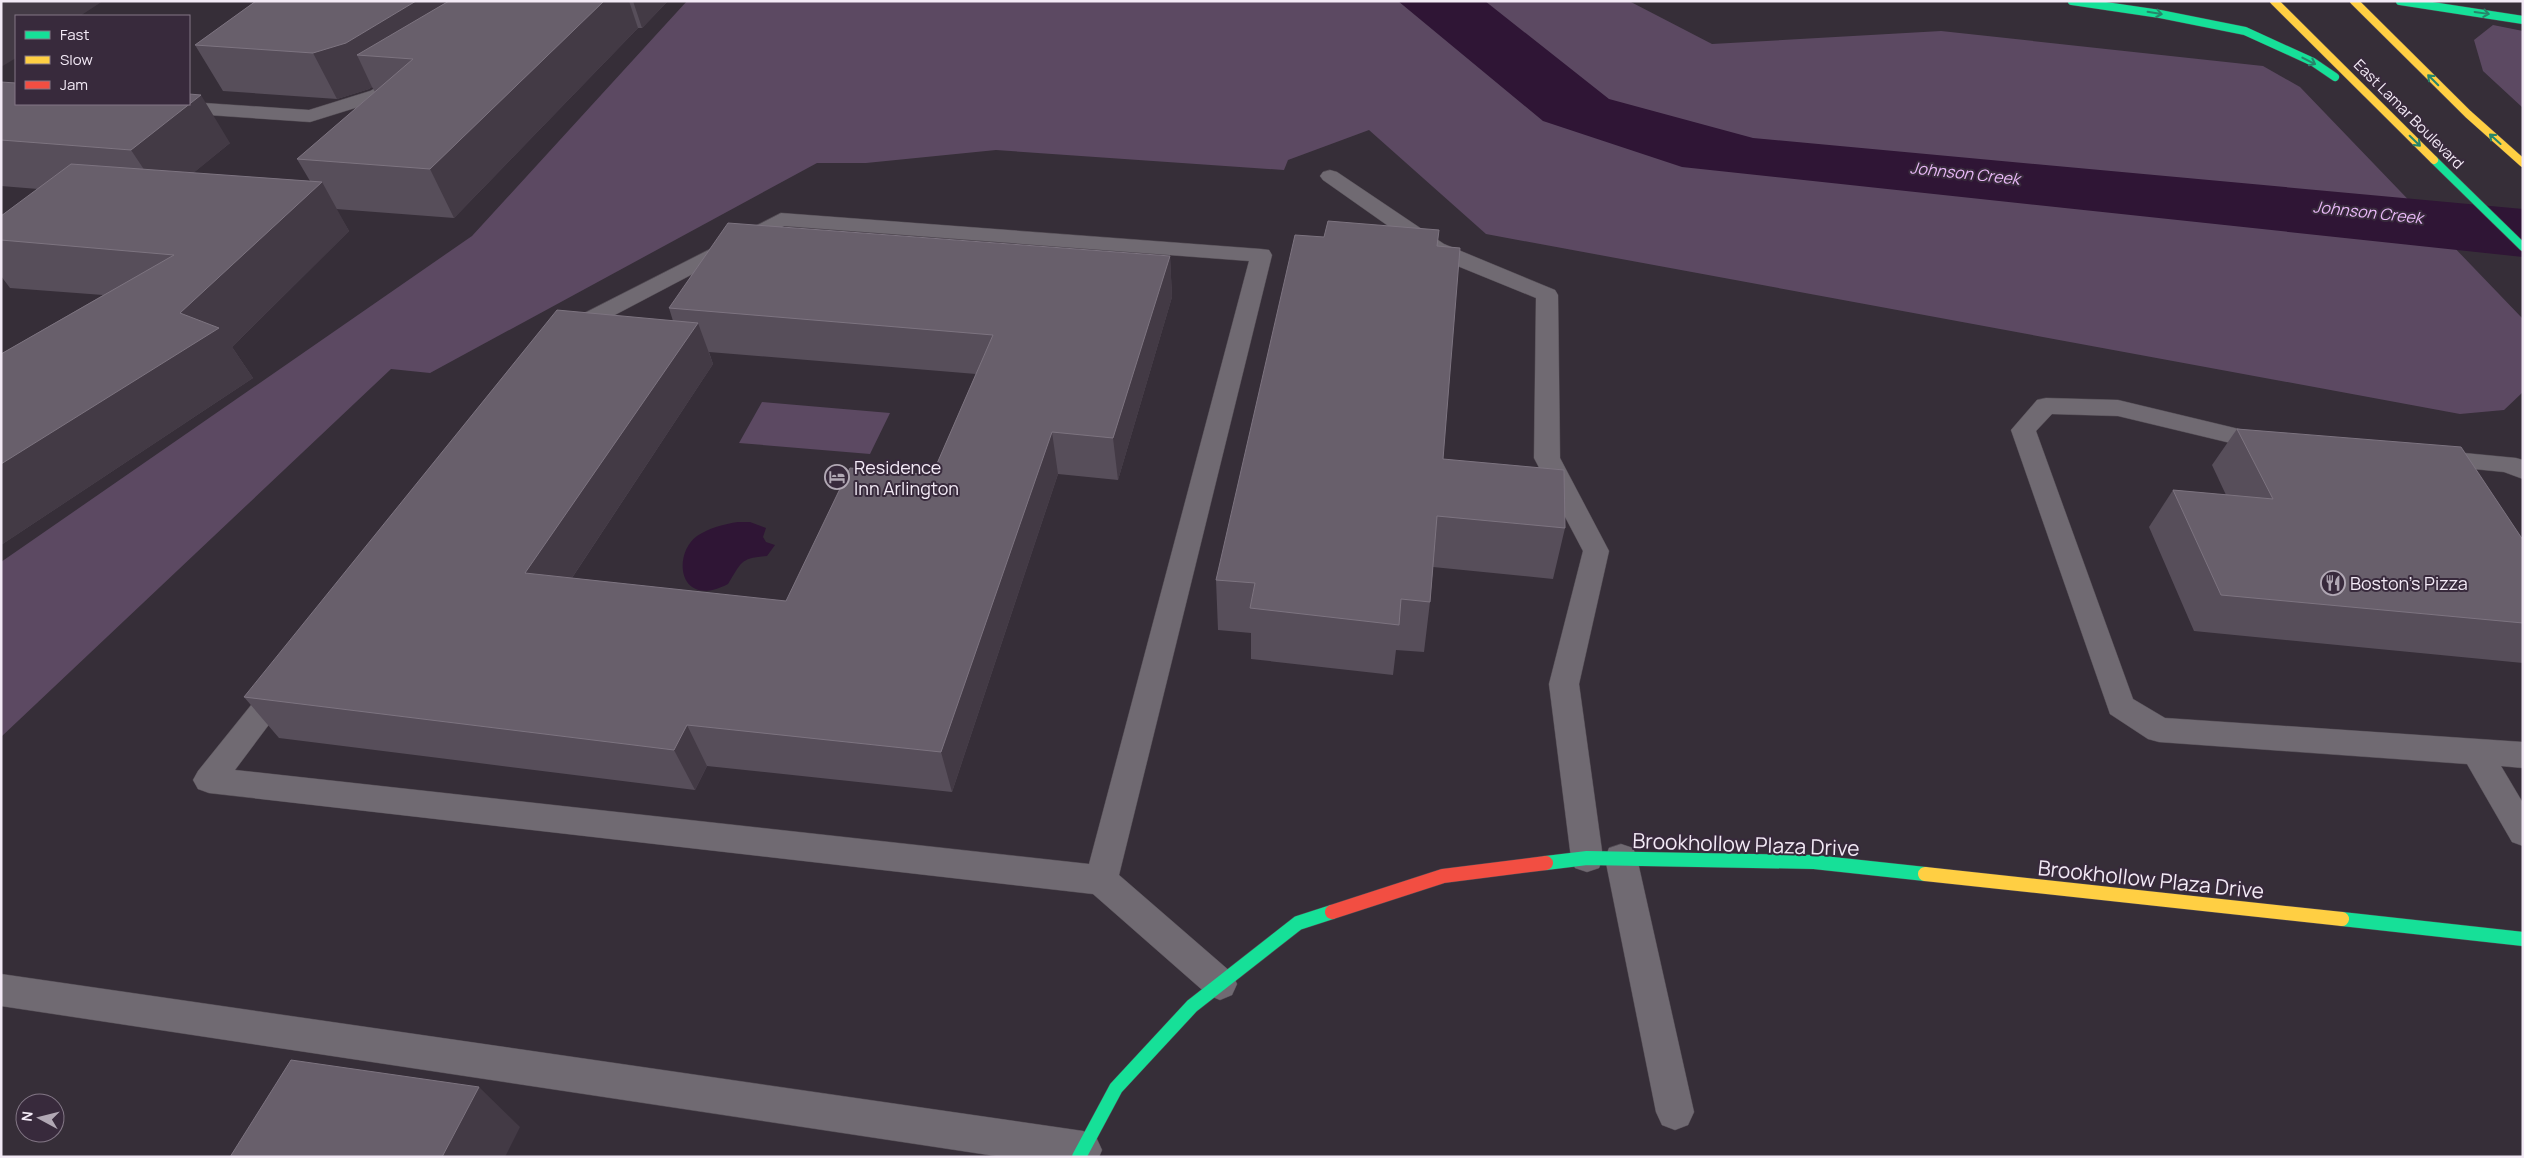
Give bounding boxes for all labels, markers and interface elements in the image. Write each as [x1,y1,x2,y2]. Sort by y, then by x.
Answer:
one-way arrow [2147,9,2163,19]
one-way arrow [2474,9,2490,19]
legend [15,15,190,105]
text: Fast [60,24,89,45]
text: Slow [60,49,93,70]
street label: East Lamar Boulevard [2349,54,2469,174]
one-way arrow [2302,56,2317,66]
text: Jam [60,74,88,95]
one-way arrow [2427,74,2440,86]
one-way arrow [2489,133,2502,145]
one-way arrow [2408,135,2421,147]
water label: Johnson Creek [1909,156,2023,190]
water label: Johnson Creek [2312,195,2426,229]
place label: Residence Inn Arlington [854,455,959,500]
hotel icon: Residence Inn Arlington [824,464,850,490]
restaurant icon: Boston's Pizza [2320,570,2346,596]
place label: Boston's Pizza [2350,571,2468,595]
street label: Brookhollow Plaza Drive [1632,826,1860,862]
street label: Brookhollow Plaza Drive [2037,853,2265,905]
north arrow [15,1093,65,1143]
text: N [17,1110,37,1123]

